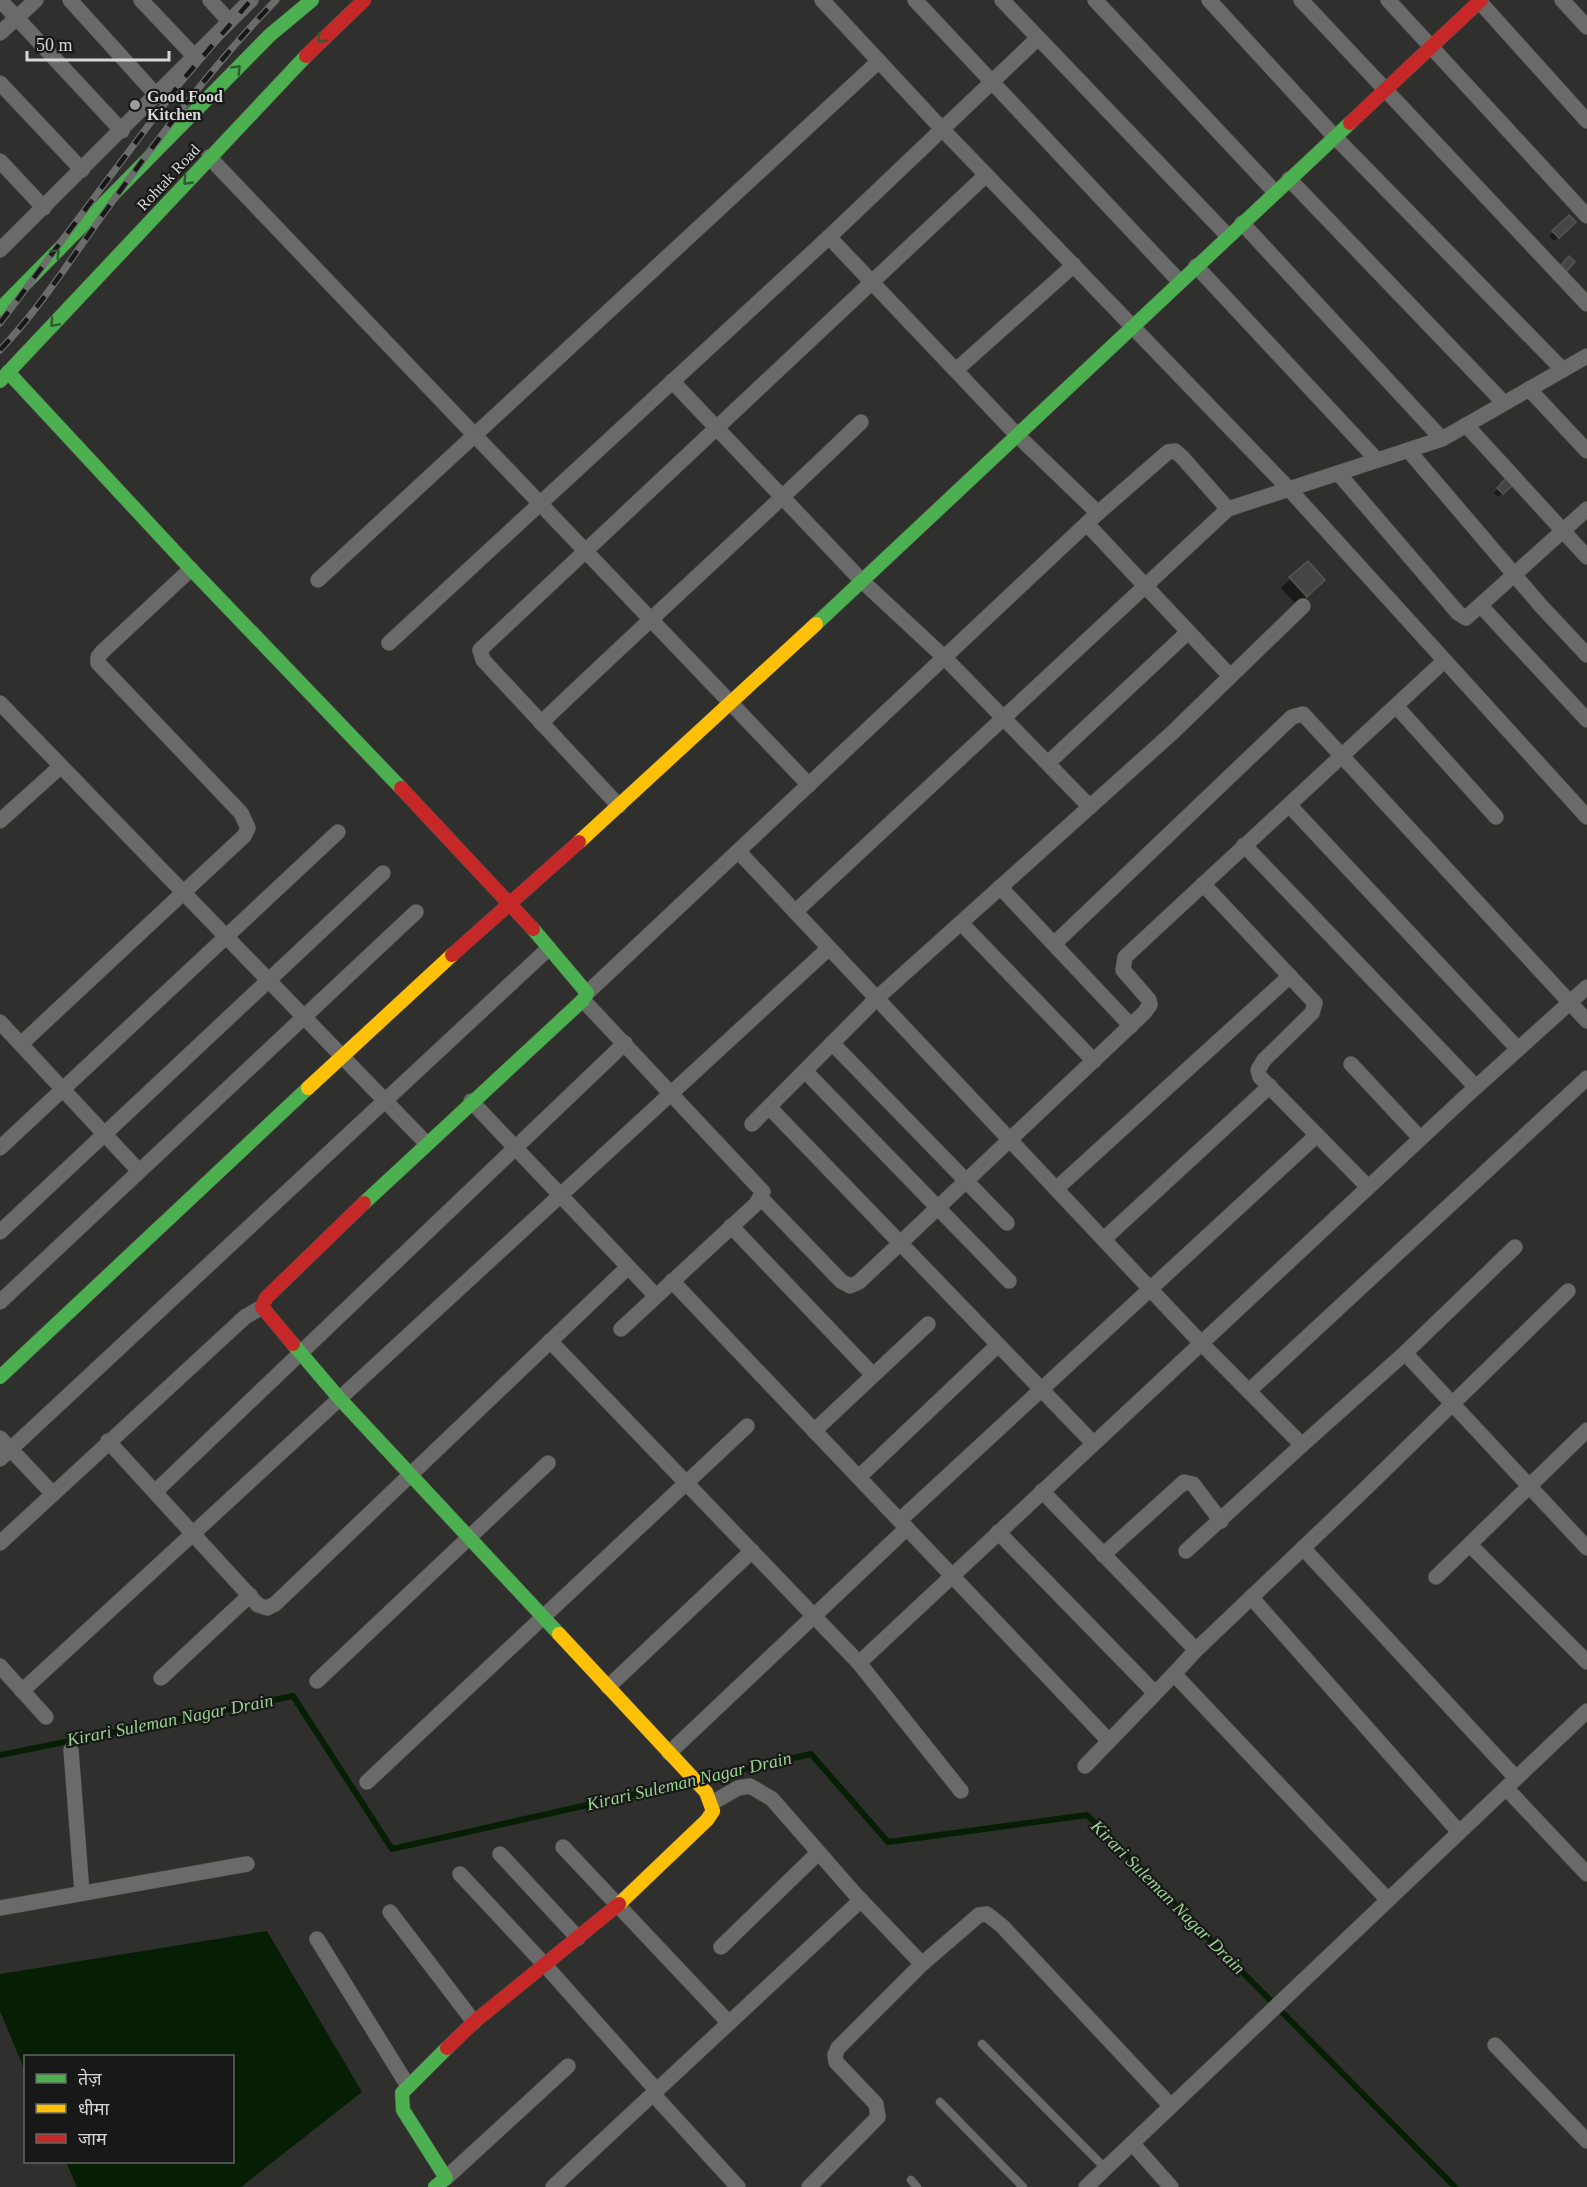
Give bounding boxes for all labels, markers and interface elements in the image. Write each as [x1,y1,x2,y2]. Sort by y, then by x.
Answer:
scale bar [27,24,170,62]
one-way arrow [318,32,329,43]
text: 50 m [36,35,73,55]
one-way arrow [230,65,241,76]
place label: Good Food Kitchen [147,88,223,123]
marker: Good Food Kitchen [128,98,142,112]
street label: Rohtak Road [134,141,203,214]
one-way arrow [183,174,194,184]
one-way arrow [50,249,60,260]
one-way arrow [50,317,61,327]
water label: Kirari Suleman Nagar Drain [64,1690,275,1750]
water label: Kirari Suleman Nagar Drain [584,1748,793,1815]
water label: Kirari Suleman Nagar Drain [1086,1815,1249,1978]
legend [24,2055,234,2163]
text: तेज़ [78,2068,102,2089]
text: धीमा [78,2099,109,2119]
text: जाम [78,2129,108,2149]

